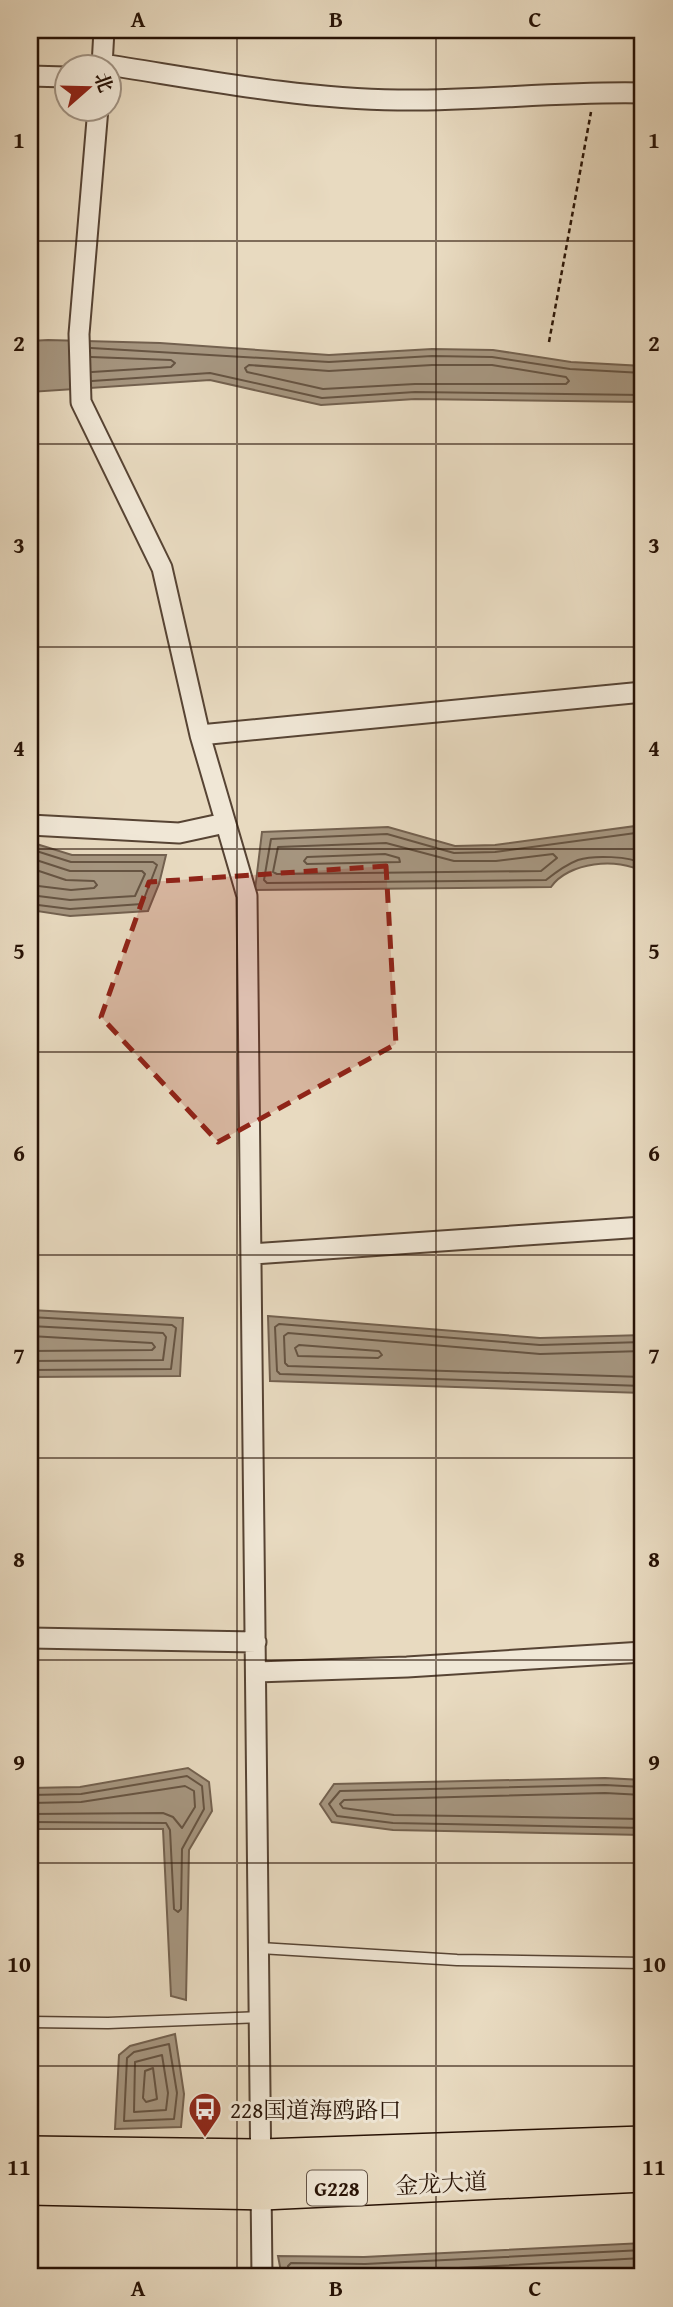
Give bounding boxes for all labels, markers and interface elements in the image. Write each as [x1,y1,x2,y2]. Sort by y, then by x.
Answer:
text: A [131,2,146,35]
text: B [329,2,343,35]
text: C [528,2,542,35]
north arrow [52,52,122,122]
text: 北 [88,68,120,96]
text: 1 [13,123,25,156]
text: 1 [648,123,660,156]
text: 2 [13,326,25,359]
text: 2 [648,326,660,359]
text: 3 [13,528,25,561]
text: 3 [648,528,660,561]
text: 4 [13,731,25,764]
text: 4 [648,731,660,764]
text: 5 [13,934,25,967]
text: 5 [648,934,660,967]
text: 6 [13,1136,25,1169]
text: 6 [648,1136,660,1169]
text: 7 [13,1339,25,1372]
text: 7 [648,1339,660,1372]
text: 8 [13,1542,25,1575]
text: 8 [648,1542,660,1575]
text: 9 [13,1745,25,1778]
text: 9 [648,1745,660,1778]
text: 10 [7,1947,31,1980]
text: 10 [642,1947,666,1980]
bus stop icon: 228国道海鸥路口 [186,2090,224,2139]
place label: 228国道海鸥路口 [230,2093,401,2126]
text: 11 [7,2150,31,2183]
text: 11 [642,2150,666,2183]
street label: 金龙大道 [394,2164,488,2202]
road number: G228 [307,2170,367,2206]
text: A [131,2271,146,2304]
text: B [329,2271,343,2304]
text: C [528,2271,542,2304]

